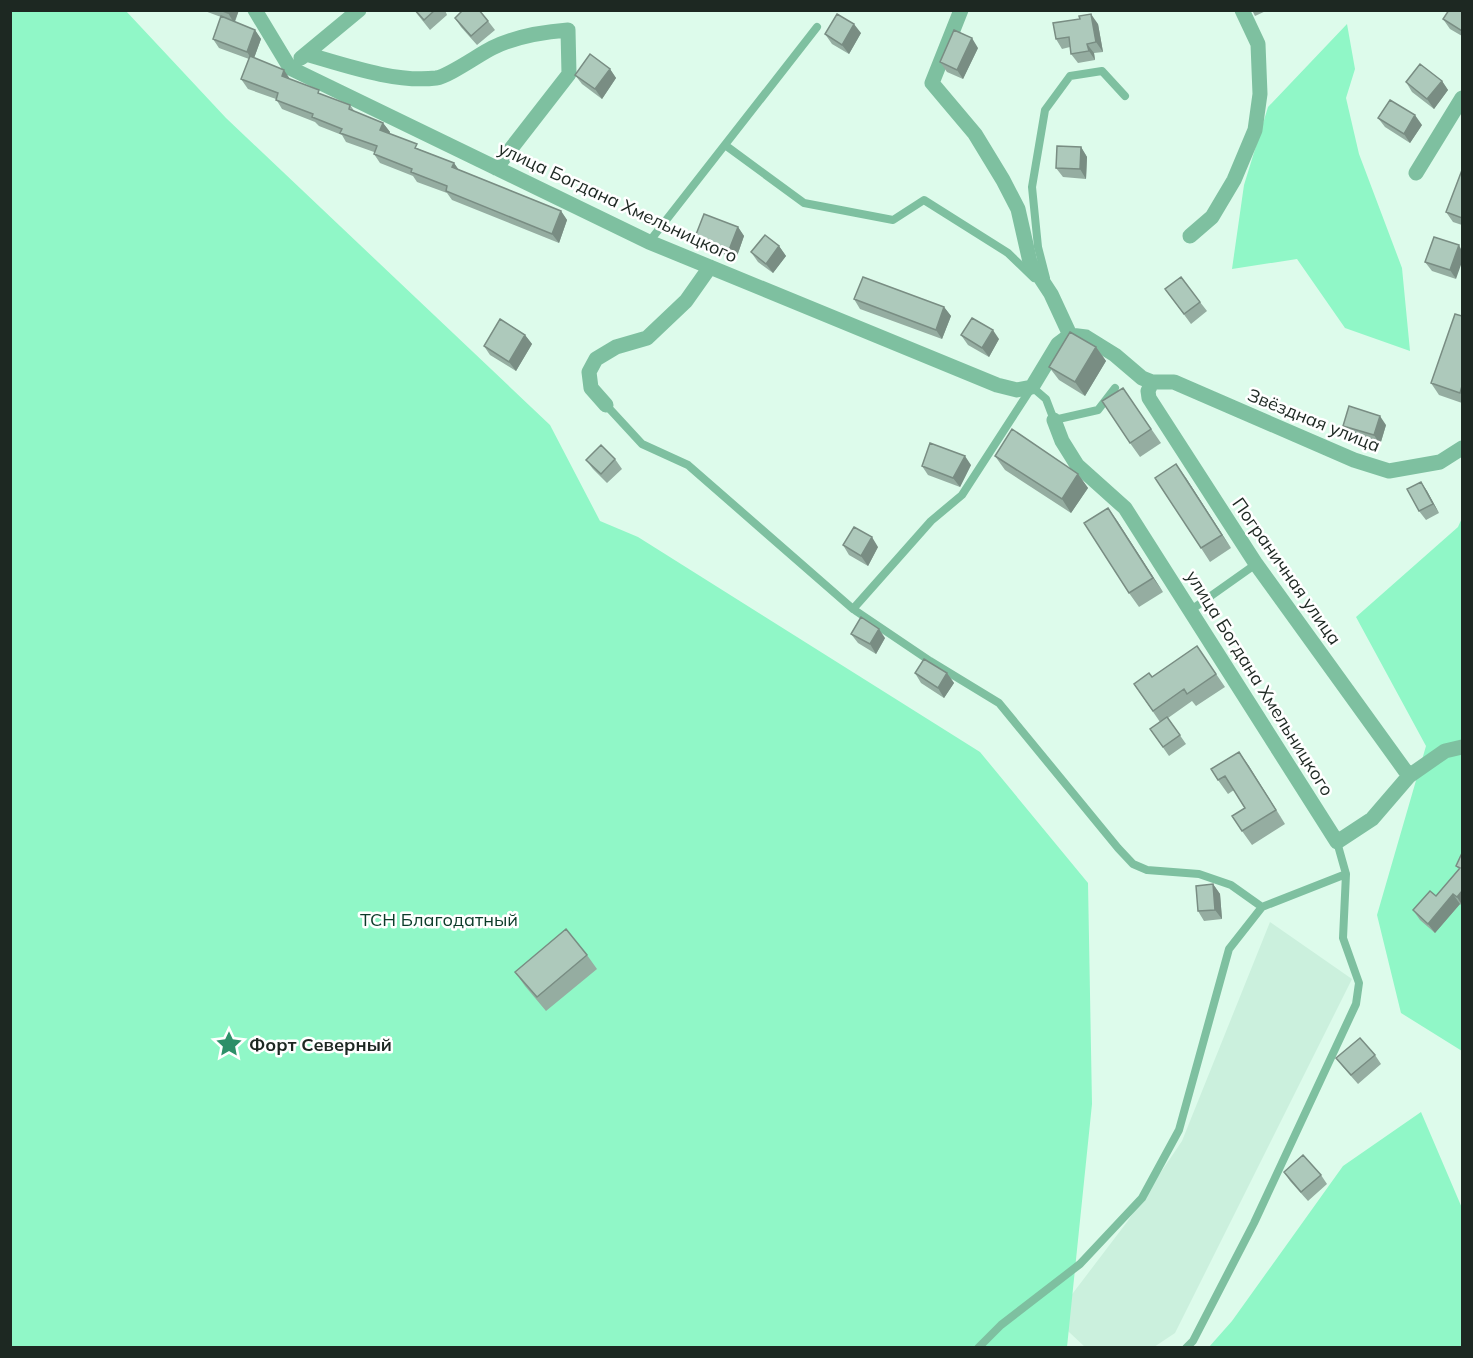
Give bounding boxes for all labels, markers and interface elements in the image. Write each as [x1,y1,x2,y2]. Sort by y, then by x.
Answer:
street label: улица Богдана Хмельницкого [495,136,741,268]
street label: Звёздная улица [1244,383,1384,457]
street label: Пограничная улица [1228,493,1346,649]
street label: улица Богдана Хмельницкого [1181,566,1339,800]
park label: ТСН Благодатный [360,908,518,931]
place icon: Форт Северный [214,1029,244,1059]
place label: Форт Северный [249,1033,392,1056]

